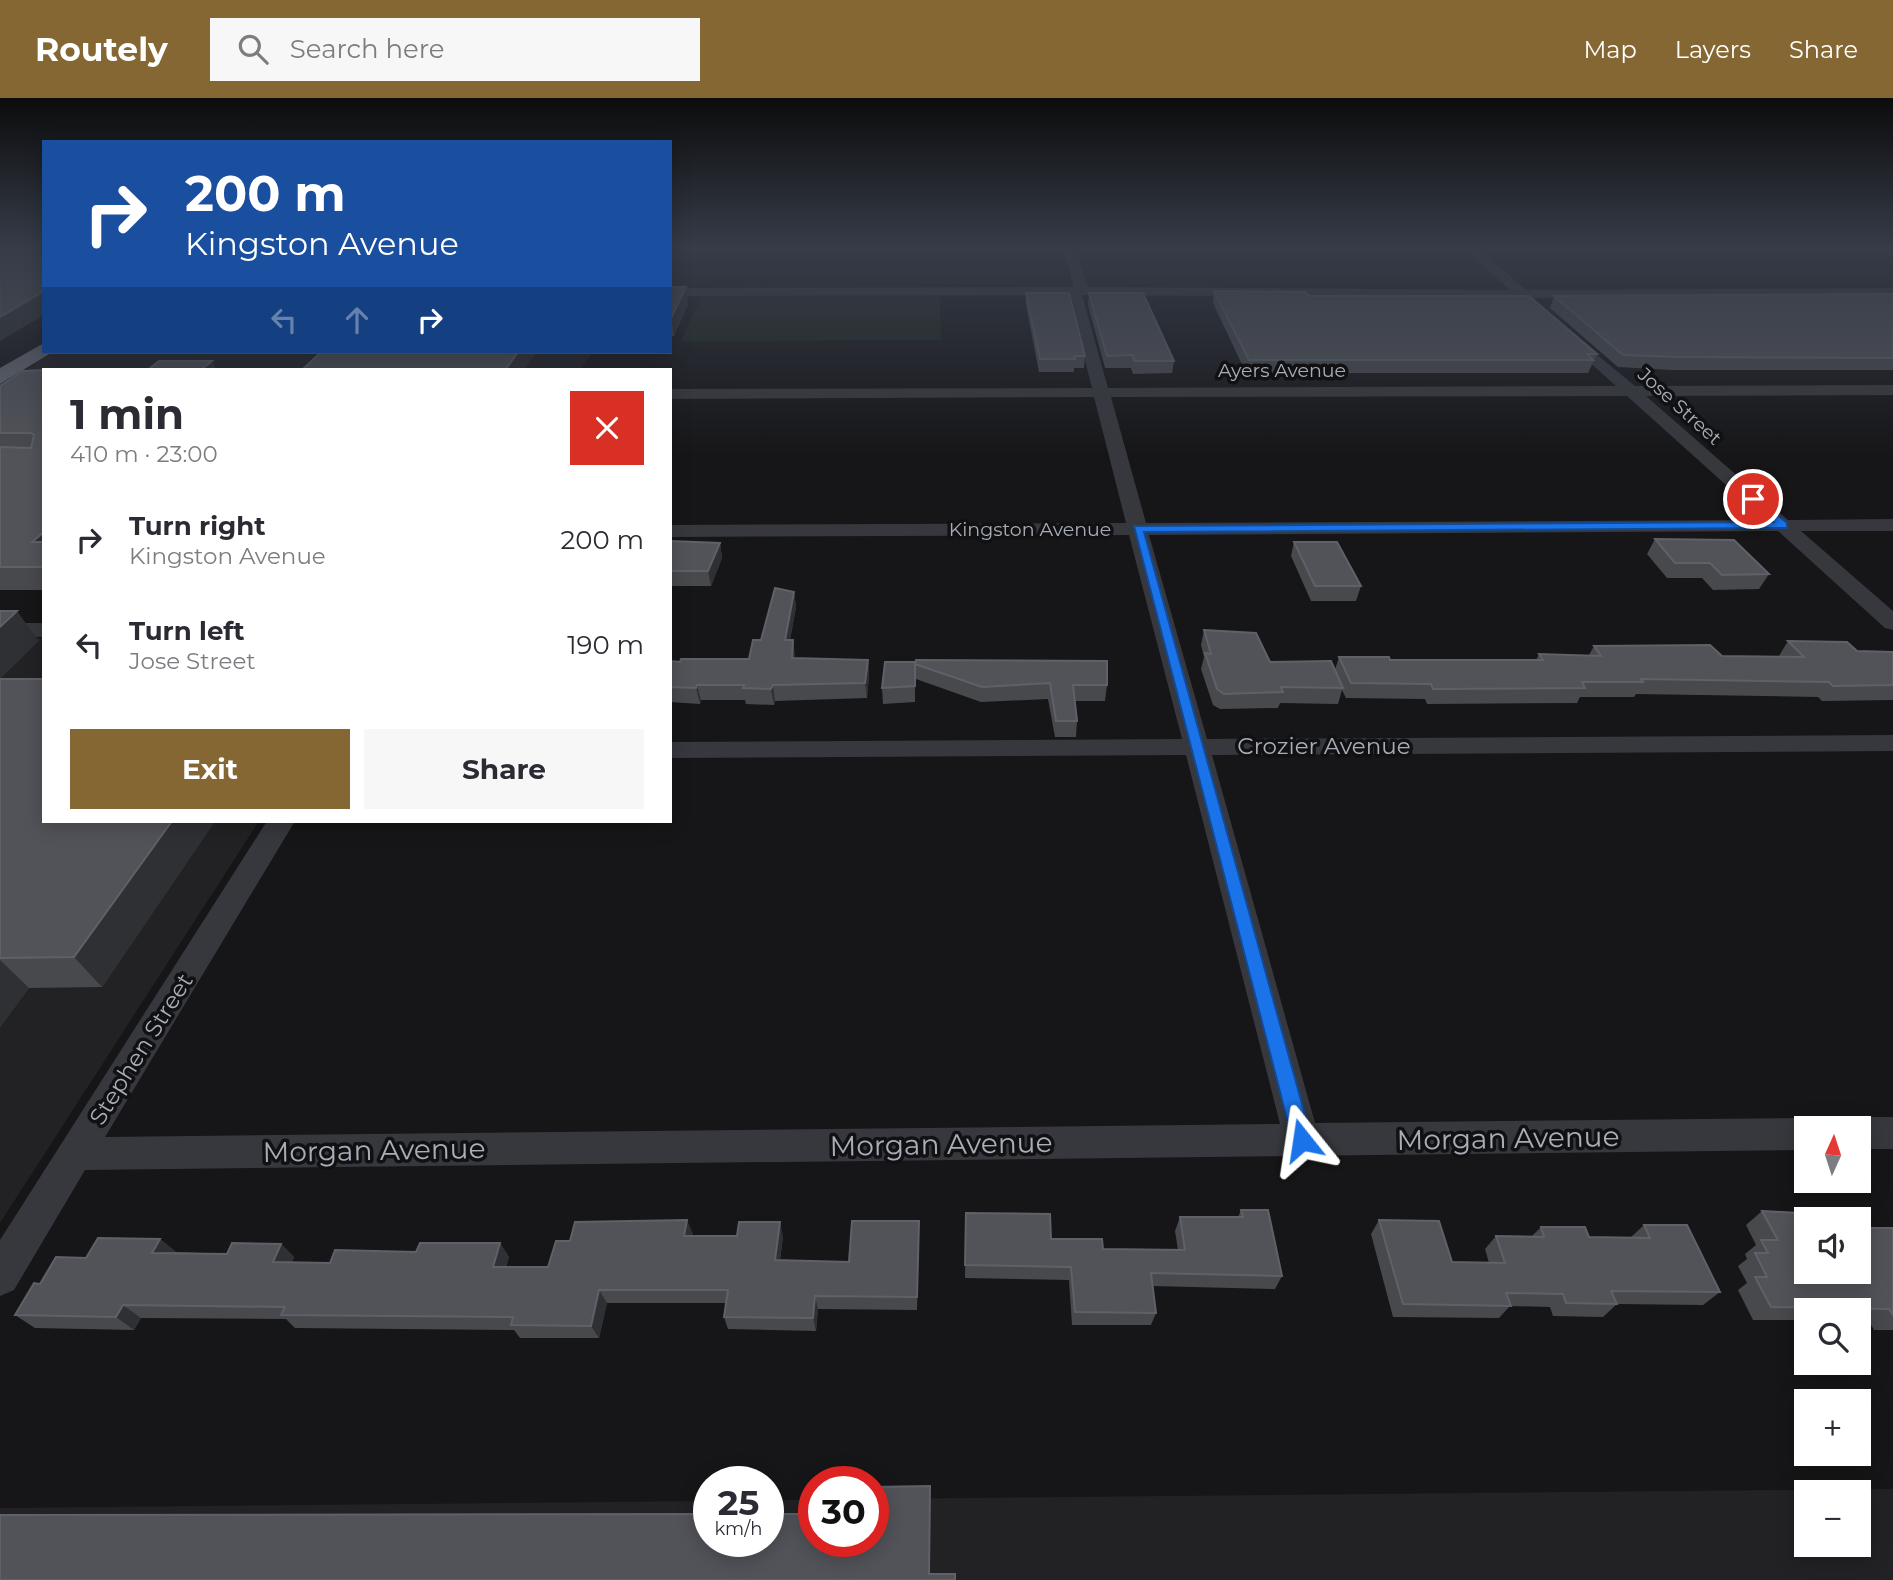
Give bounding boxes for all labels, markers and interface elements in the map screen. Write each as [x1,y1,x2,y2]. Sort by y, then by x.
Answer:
search box [210,18,700,81]
text: Routely [35,29,168,69]
icon: search [234,30,272,68]
text: Search here [290,33,445,65]
text: Map [1583,35,1637,64]
text: Layers [1675,35,1751,64]
text: Share [1789,35,1858,64]
text: 200 m [185,164,346,223]
icon: right [70,168,161,259]
text: Kingston Avenue [185,224,459,263]
icon: left [265,301,303,339]
icon: ahead [338,301,376,339]
icon: right [411,301,449,339]
street label: Ayers Avenue [1218,359,1346,382]
street label: Jose Street [1632,362,1726,450]
text: 1 min [70,388,184,440]
button: close [570,391,644,465]
text: 410 m · 23:00 [70,440,218,468]
pin [1723,469,1783,529]
icon: arrive [1734,480,1772,518]
text: Turn right [129,510,265,542]
street label: Kingston Avenue [949,518,1111,541]
icon: right [70,521,108,559]
text: 200 m [560,524,644,556]
text: Kingston Avenue [129,542,326,570]
text: Turn left [129,615,245,647]
icon: left [70,626,108,664]
text: 190 m [567,629,644,661]
text: Jose Street [129,647,256,675]
button: Exit [70,729,350,809]
button: Share [364,729,644,809]
street label: Crozier Avenue [1237,732,1411,760]
street label: Stephen Street [83,968,199,1130]
position arrow [1265,1103,1339,1177]
north arrow [1794,1116,1871,1194]
map controls [1794,1116,1871,1557]
street label: Morgan Avenue [1396,1119,1620,1157]
street label: Morgan Avenue [829,1125,1053,1163]
street label: Morgan Avenue [262,1131,486,1169]
button: sound [1794,1207,1871,1284]
button: search [1794,1298,1871,1375]
button: + [1794,1389,1871,1466]
speed limit sign: 30 [798,1466,889,1557]
button: − [1794,1480,1871,1557]
text: 25 [718,1481,759,1524]
text: km/h [714,1518,763,1540]

